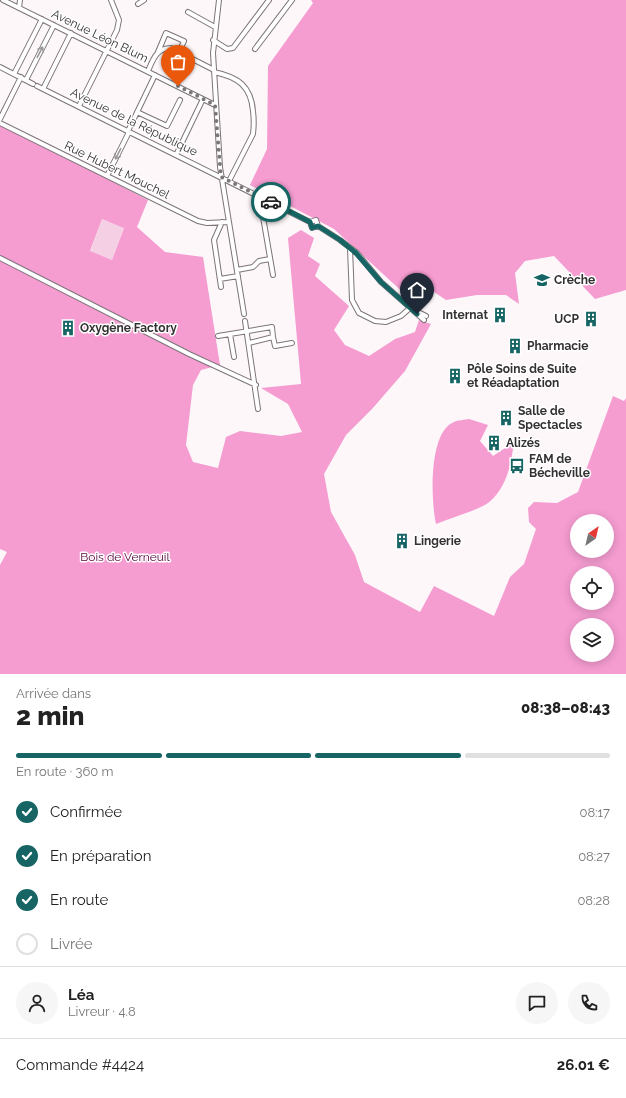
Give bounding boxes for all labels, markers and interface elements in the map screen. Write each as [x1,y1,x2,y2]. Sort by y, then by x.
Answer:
street label: Avenue Léon Blum [49,7,151,65]
pin [161,45,195,86]
one-way arrow [37,47,44,59]
icon: bag [167,51,189,73]
street label: Avenue de la République [68,85,200,159]
street label: Rue Hubert Mouchel [62,138,173,202]
one-way arrow [114,148,121,160]
courier [251,182,291,222]
icon: car [260,191,282,213]
school or university icon: Crèche [533,271,551,289]
pin [400,273,434,314]
place label: Crèche [554,273,595,287]
icon: home [406,279,428,301]
building icon: Internat [491,306,509,324]
place label: Internat [442,308,488,322]
building icon: UCP [582,310,600,328]
place label: UCP [554,312,580,326]
building icon: Oxygène Factory [59,319,77,337]
place label: Oxygène Factory [80,321,177,335]
building icon: Pharmacie [506,337,524,355]
place label: Pharmacie [527,339,588,353]
place label: Pôle Soins de Suite et Réadaptation [467,362,577,390]
building icon: Pôle Soins de Suite et Réadaptation [446,367,464,385]
place label: Salle de Spectacles [518,404,582,432]
building icon: Salle de Spectacles [497,409,515,427]
building icon: Alizés [485,434,503,452]
place label: Alizés [506,436,540,450]
place label: FAM de Bécheville [529,452,590,480]
bus stop icon: FAM de Bécheville [508,457,526,475]
north arrow [570,514,614,558]
map controls [570,514,614,662]
building icon: Lingerie [393,532,411,550]
place label: Lingerie [414,534,461,548]
park label: Bois de Verneuil [80,550,170,564]
button: locate [570,566,614,610]
button: layers [570,618,614,662]
text: Arrivée dans [16,686,91,701]
text: 08:38–08:43 [521,699,610,717]
text: 2 min [16,701,84,731]
text: En route · 360 m [16,764,114,779]
icon: check [16,801,38,823]
text: Confirmée [50,803,122,821]
text: 08:17 [579,805,610,820]
icon: check [16,845,38,867]
text: En préparation [50,847,151,865]
text: 08:27 [578,849,610,864]
icon: check [16,889,38,911]
text: En route [50,891,108,909]
text: 08:28 [577,893,610,908]
text: Livrée [50,935,93,953]
button: person [16,982,58,1024]
button: chat [516,982,558,1024]
button: phone [568,982,610,1024]
text: Léa [68,986,94,1004]
text: Livreur · 4.8 [68,1004,136,1019]
text: Commande #4424 [16,1056,144,1074]
text: 26.01 € [557,1056,610,1074]

